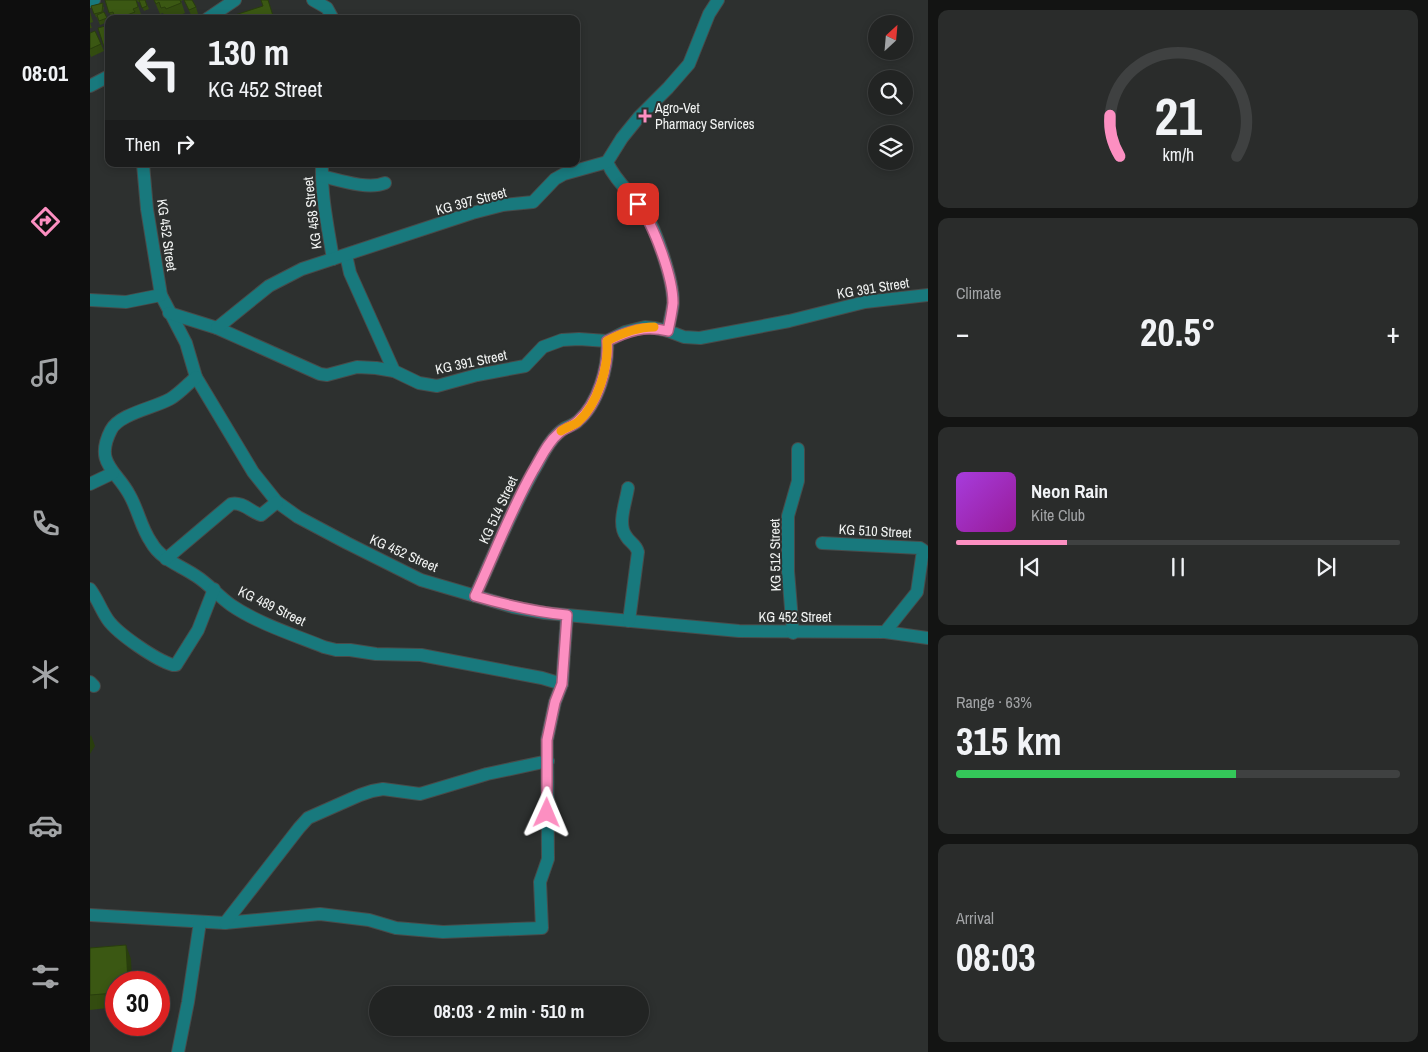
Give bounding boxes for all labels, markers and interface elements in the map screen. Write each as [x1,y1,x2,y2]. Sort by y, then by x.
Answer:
north arrow [868,15,912,60]
map controls [868,15,913,170]
text: 130 m [208,29,289,76]
icon: left [125,35,190,100]
text: 08:01 [22,58,68,88]
button: search [868,70,913,115]
text: KG 452 Street [208,74,322,104]
text: 21 [1154,81,1202,151]
place label: Agro-Vet Pharmacy Services [654,99,755,133]
marker: Agro-Vet Pharmacy Services [639,110,651,122]
button: layers [868,125,913,170]
icon: right [171,130,199,158]
text: Then [125,131,161,157]
text: km/h [1162,143,1194,167]
street label: KG 458 Street [299,176,325,250]
street label: KG 397 Street [434,183,508,219]
pin [617,183,659,225]
icon: arrive [624,190,652,218]
street label: KG 452 Street [153,198,181,272]
icon: directions [28,204,63,239]
street label: KG 391 Street [836,273,910,303]
text: Climate [956,282,1001,304]
text: 20.5° [1140,307,1216,358]
text: − [956,314,969,352]
text: + [1387,314,1400,352]
street label: KG 391 Street [434,346,508,378]
icon: music [28,355,63,390]
street label: KG 514 Street [474,473,522,547]
text: Neon Rain [1031,478,1108,504]
text: Kite Club [1031,504,1085,526]
icon: phone [28,506,63,541]
street label: KG 512 Street [765,518,785,592]
street label: KG 510 Street [838,520,912,542]
street label: KG 452 Street [367,530,441,576]
icon: previous [1016,553,1044,581]
icon: pause [1164,553,1192,581]
icon: next [1312,553,1340,581]
street label: KG 489 Street [235,582,309,630]
street label: KG 452 Street [759,608,831,626]
icon: climate [28,657,63,692]
text: Range · 63% [956,691,1032,713]
text: 315 km [956,716,1062,767]
position arrow [520,786,572,838]
icon: car [28,808,63,843]
text: Arrival [956,907,994,929]
text: 08:03 [956,932,1036,983]
icon: filters [28,959,63,994]
speed limit sign: 30 [105,971,170,1036]
text: 08:03 · 2 min · 510 m [434,998,584,1024]

